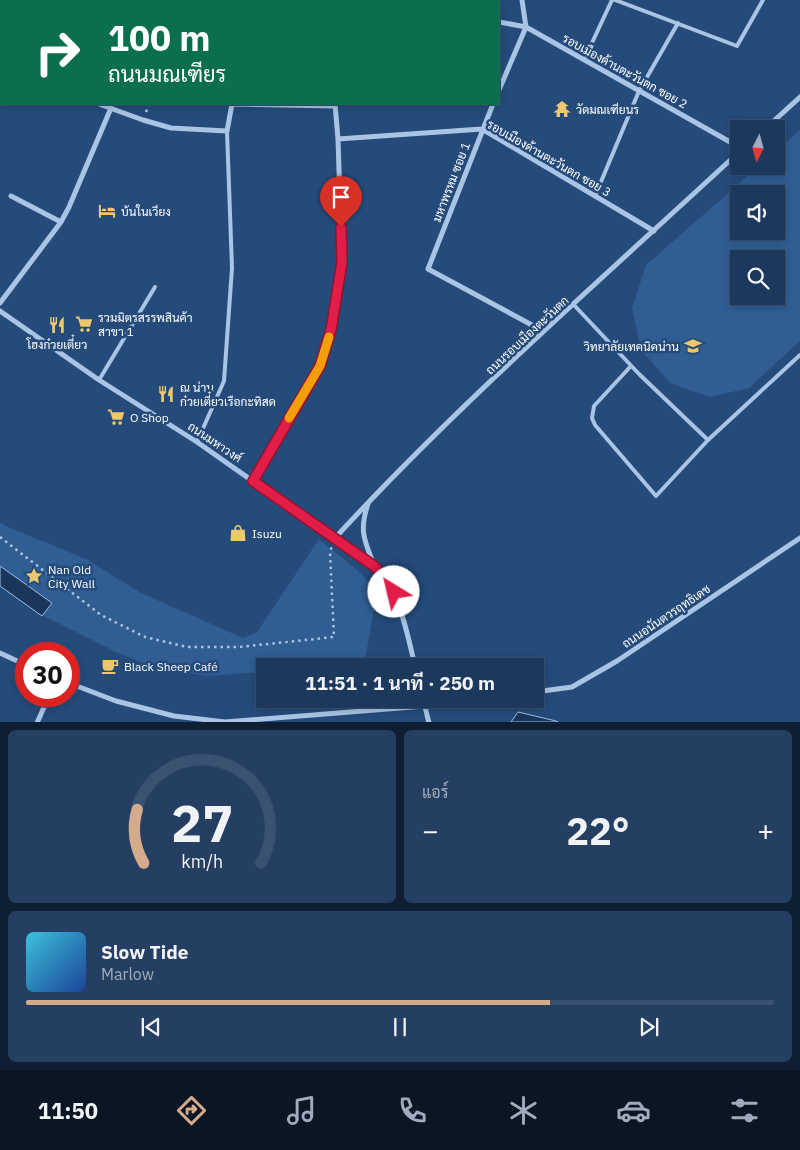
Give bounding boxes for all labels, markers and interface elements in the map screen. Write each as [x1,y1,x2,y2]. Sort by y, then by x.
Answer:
text: 100 m [108,15,211,61]
icon: right [25,20,90,85]
street label: รอบเมืองด้านตะวันตก ซอย 2 [560,30,690,112]
text: ถนนมณเฑียร [108,59,226,88]
temple icon: วัดมณเฑียนร [552,99,572,119]
place label: วัดมณเฑียนร [576,102,639,117]
street label: รอบเมืองด้านตะวันตก ซอย 3 [484,116,614,200]
north arrow [730,120,785,175]
map controls [730,120,785,305]
street label: มหาพรหม ซอย 1 [429,140,473,224]
pin [320,176,362,227]
icon: arrive [327,183,355,211]
button: sound [730,185,785,240]
hotel icon: บ้นในเวียง [97,201,117,221]
place label: บ้นในเวียง [121,204,171,219]
button: search [730,250,785,305]
street label: ถนนรอบเมืองตะวันตก [482,293,572,377]
place label: รวมมิตรสรรพสินค้า สาขา 1 [98,310,193,339]
supermarket icon: รวมมิตรสรรพสินค้า สาขา 1 [74,314,94,334]
restaurant icon: โฮงก๋วยเตี๋ยว [47,315,67,335]
place label: โฮงก๋วยเตี๋ยว [26,334,87,352]
school or university icon: วิทยาลัยเทคนิคน่าน [683,336,703,356]
place label: วิทยาลัยเทคนิคน่าน [583,339,679,354]
place label: ณ น่าน ก๋วยเตี๋ยวเรือกะทิสด [180,380,276,409]
restaurant icon: ณ น่าน ก๋วยเตี๋ยวเรือกะทิสด [156,384,176,404]
supermarket icon: O Shop [106,407,126,427]
place label: O Shop [130,410,169,425]
street label: ถนนมหาวงศ์ [185,418,245,466]
shop icon: Isuzu [228,523,248,543]
place label: Isuzu [252,526,282,541]
place label: Nan Old City Wall [48,562,95,591]
position arrow [367,565,419,617]
place icon: Nan Old City Wall [24,566,44,586]
street label: ถนนอนันตวรฤทธิเดช [619,581,713,651]
speed limit sign: 30 [15,642,80,707]
cafe icon: Black Sheep Café [100,656,120,676]
place label: Black Sheep Café [124,659,218,674]
text: 11:51 · 1 นาที · 250 m [305,671,495,695]
text: แอร์ [422,782,448,802]
text: 27 [171,789,233,856]
text: 22° [566,806,630,855]
text: − [422,812,439,849]
text: + [757,812,774,849]
text: km/h [181,850,223,873]
text: Slow Tide [101,940,188,964]
text: Marlow [101,964,154,984]
icon: previous [137,1013,165,1041]
icon: pause [386,1013,414,1041]
icon: next [635,1013,663,1041]
icon: directions [174,1093,209,1128]
icon: music [284,1093,319,1128]
icon: phone [395,1093,430,1128]
icon: climate [506,1093,541,1128]
icon: car [616,1093,651,1128]
icon: filters [727,1093,762,1128]
text: 11:50 [38,1096,98,1125]

